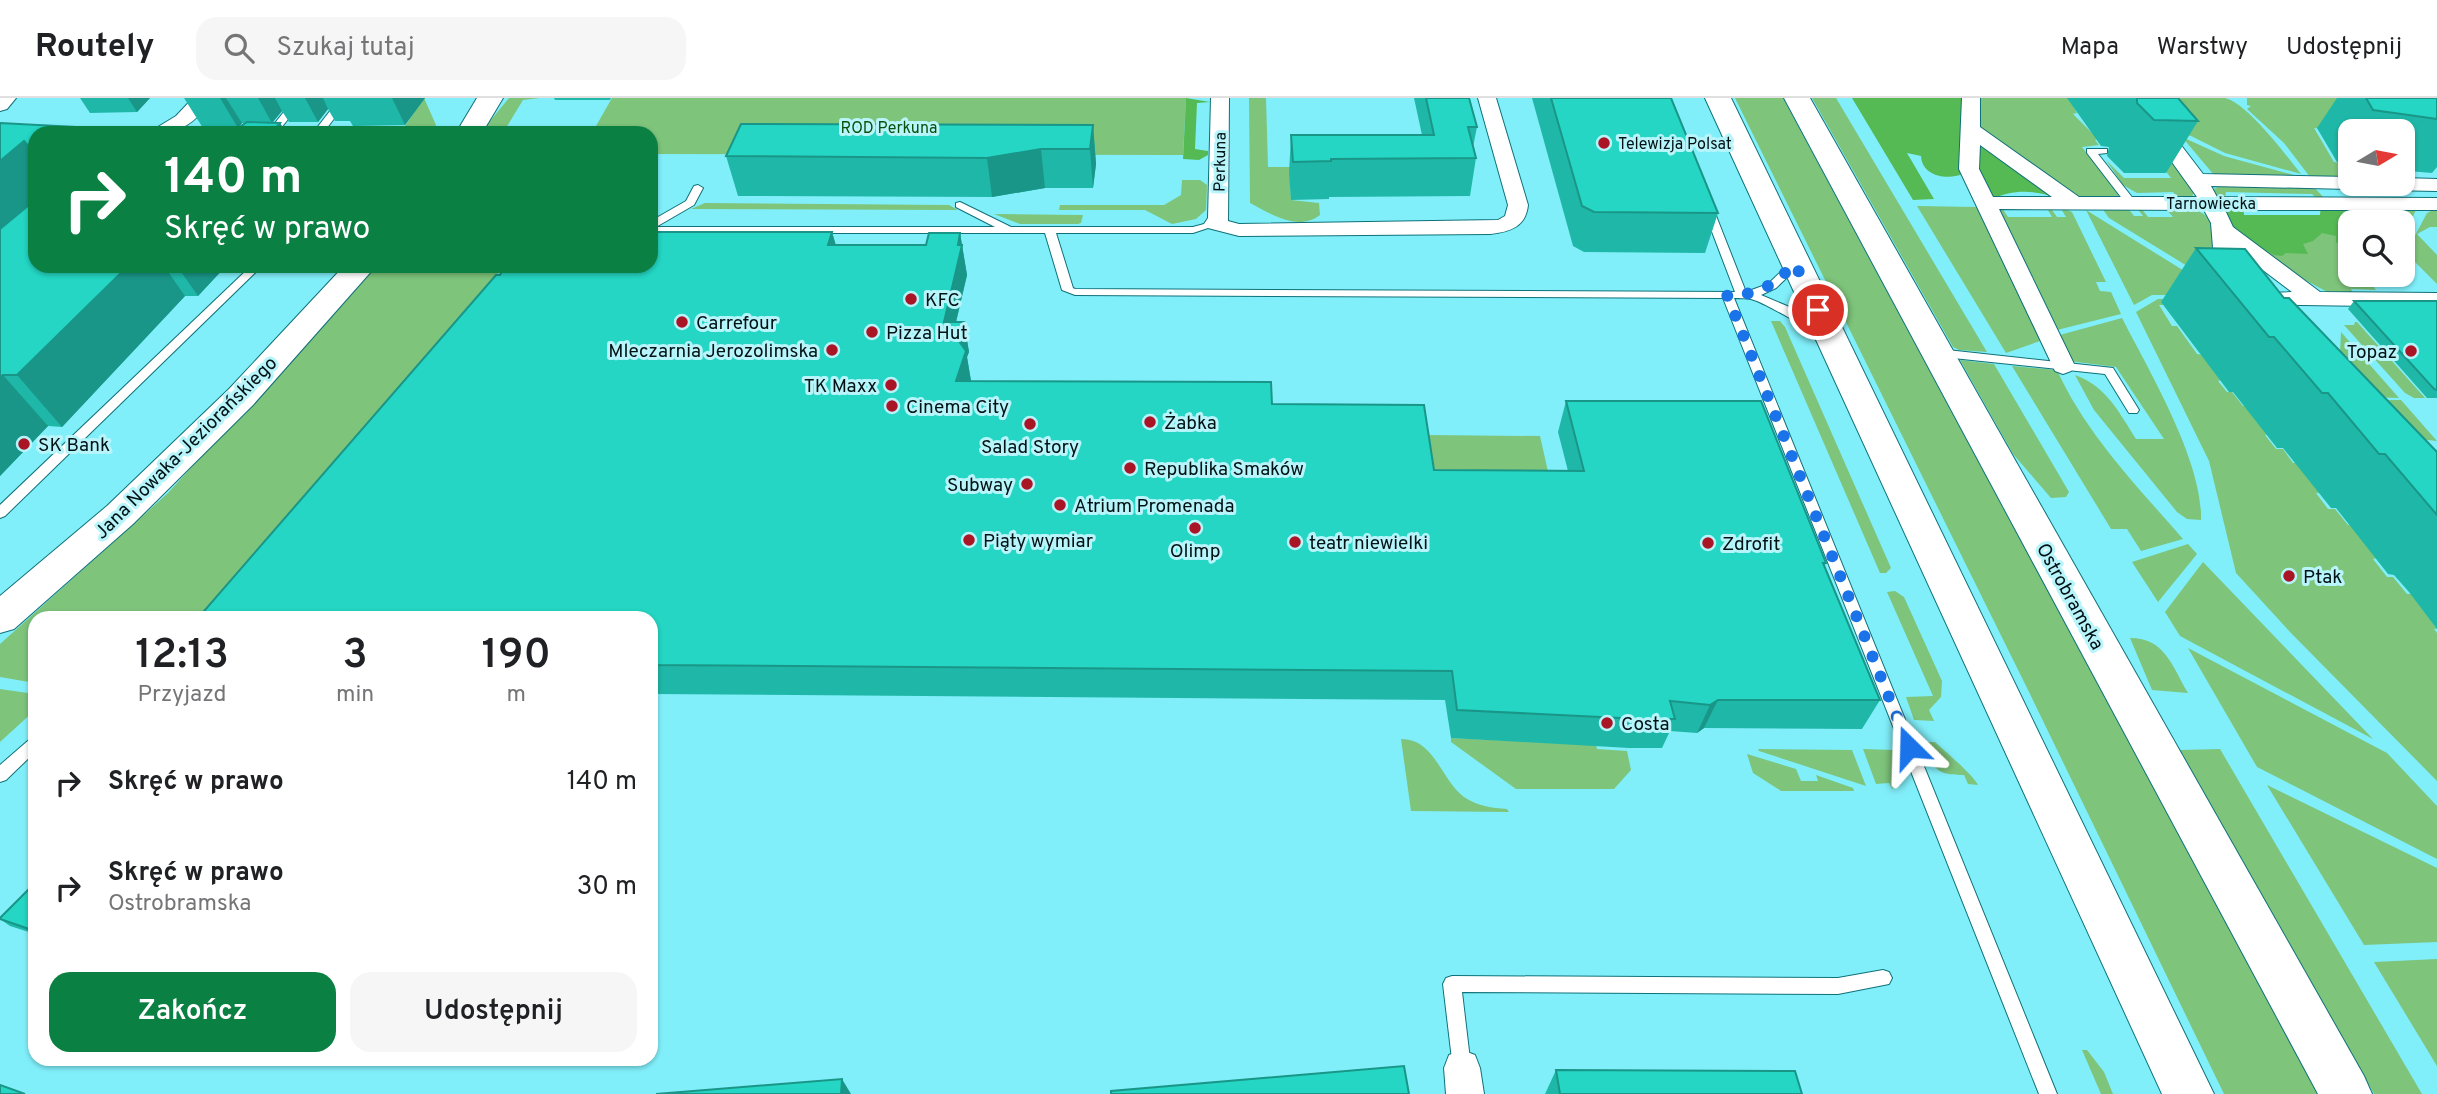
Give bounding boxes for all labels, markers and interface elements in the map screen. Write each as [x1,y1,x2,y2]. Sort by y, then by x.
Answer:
search box [196,17,686,80]
text: Routely [35,27,154,69]
icon: search [220,29,258,67]
text: Szukaj tutaj [276,32,415,65]
text: Mapa [2061,33,2119,63]
text: Warstwy [2157,33,2248,63]
text: Udostępnij [2286,33,2402,63]
park label: ROD Perkuna [841,119,937,139]
north arrow [2338,119,2415,196]
map controls [2338,119,2415,287]
street label: Perkuna [1210,132,1232,192]
marker: Telewizja Polsat [1596,135,1612,151]
place label: Telewizja Polsat [1618,135,1732,155]
text: 140 m [164,149,303,211]
icon: right [49,154,140,245]
street label: Tarnowiecka [2166,195,2256,215]
text: Skręć w prawo [164,210,370,250]
button: search [2338,210,2415,287]
pin [1788,280,1848,340]
place label: KFC [925,289,960,313]
marker: KFC [903,291,919,307]
icon: arrive [1799,291,1837,329]
place label: Carrefour [696,312,778,336]
marker: Carrefour [674,314,690,330]
place label: Pizza Hut [886,322,968,346]
marker: Pizza Hut [864,324,880,340]
place label: Mleczarnia Jerozolimska [608,340,818,364]
place label: Topaz [2347,341,2397,365]
marker: Mleczarnia Jerozolimska [824,342,840,358]
marker: Topaz [2403,343,2419,359]
street label: Jana Nowaka-Jeziorańskiego [90,352,283,545]
place label: TK Maxx [804,375,877,399]
marker: TK Maxx [883,377,899,393]
place label: Cinema City [906,396,1009,420]
marker: Cinema City [884,398,900,414]
place label: Żabka [1164,411,1217,436]
marker: Żabka [1142,414,1158,430]
marker: Salad Story [1022,416,1038,432]
place label: SK Bank [38,434,110,458]
marker: SK Bank [16,436,32,452]
place label: Salad Story [981,436,1079,460]
place label: Republika Smaków [1144,458,1304,482]
marker: Republika Smaków [1122,460,1138,476]
place label: Subway [947,474,1013,498]
marker: Subway [1019,476,1035,492]
place label: Atrium Promenada [1074,495,1235,519]
marker: Atrium Promenada [1052,497,1068,513]
marker: Olimp [1187,520,1203,536]
place label: Piąty wymiar [983,530,1094,554]
marker: Piąty wymiar [961,532,977,548]
place label: teatr niewielki [1309,532,1428,556]
place label: Zdrofit [1722,533,1780,557]
marker: teatr niewielki [1287,534,1303,550]
marker: Zdrofit [1700,535,1716,551]
street label: Ostrobramska [2030,539,2108,655]
place label: Olimp [1170,540,1220,564]
place label: Ptak [2303,566,2342,590]
marker: Ptak [2281,568,2297,584]
text: 12:13 [135,630,229,683]
text: 3 [343,630,368,683]
text: 190 [481,630,551,683]
text: Przyjazd [137,681,227,710]
text: min [336,681,374,710]
text: m [506,681,526,710]
position arrow [1872,710,1946,784]
place label: Costa [1621,713,1670,737]
marker: Costa [1599,715,1615,731]
icon: right [49,764,87,802]
text: Skręć w prawo [108,766,284,799]
text: 140 m [567,766,637,799]
text: Skręć w prawo [108,857,284,890]
icon: right [49,869,87,907]
text: 30 m [577,871,637,904]
text: Ostrobramska [108,890,251,919]
button: Zakończ [49,972,336,1052]
button: Udostępnij [350,972,637,1052]

